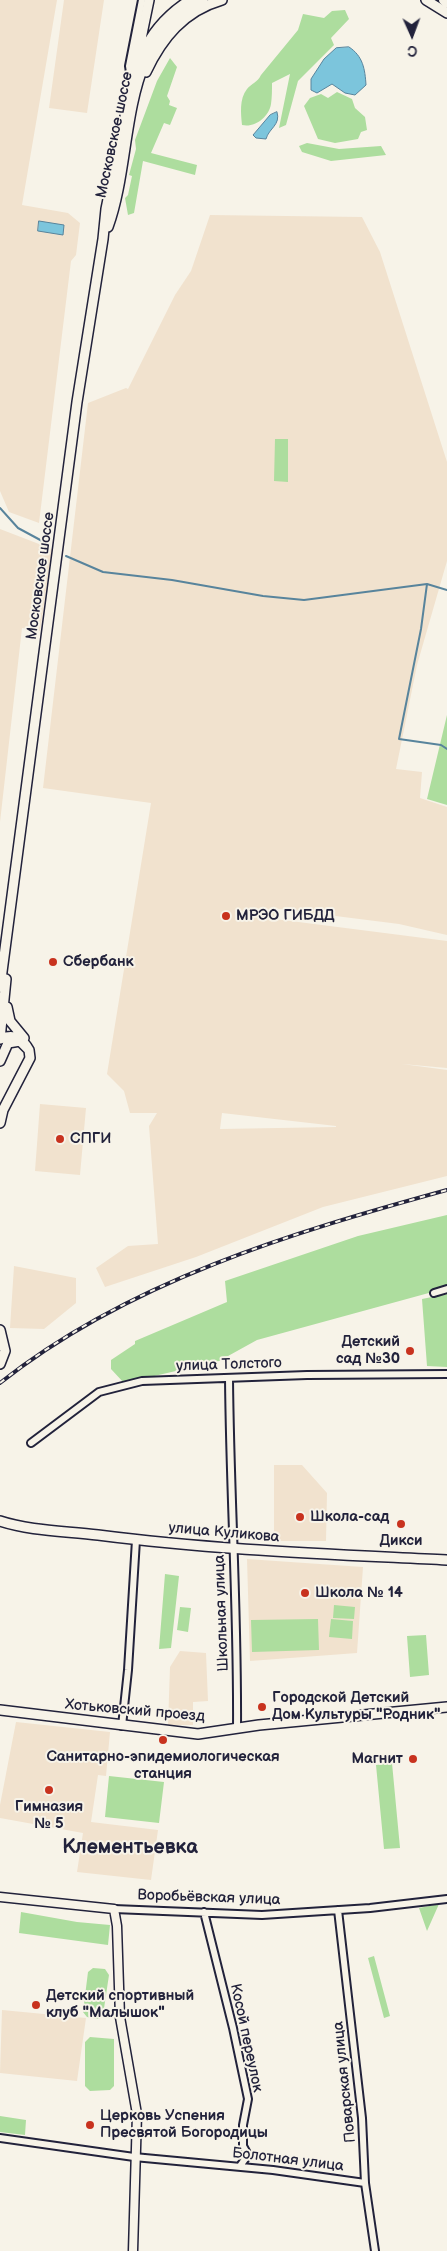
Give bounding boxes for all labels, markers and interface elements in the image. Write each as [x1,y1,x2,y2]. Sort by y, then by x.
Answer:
north arrow [387,10,437,60]
text: С [407,42,418,59]
street label: Московское шоссе [93,70,137,200]
street label: Московское шоссе [23,511,59,641]
place label: МРЭО ГИБДД [236,907,335,925]
marker: МРЭО ГИБДД [220,910,232,922]
place label: Сбербанк [63,953,134,971]
marker: Сбербанк [47,956,59,968]
place label: СПГИ [70,1130,111,1148]
marker: СПГИ [54,1133,66,1145]
place label: Детский сад №30 [336,1333,400,1368]
marker: Детский сад №30 [404,1345,416,1357]
street label: улица Толстого [176,1354,282,1376]
place label: Школа-сад [310,1508,389,1526]
marker: Школа-сад [294,1511,306,1523]
marker: Дикси [395,1518,407,1530]
street label: улица Куликова [168,1519,280,1547]
place label: Дикси [380,1532,422,1550]
street label: Школьная улица [211,1554,233,1672]
place label: Школа № 14 [315,1584,403,1602]
marker: Школа № 14 [299,1587,311,1599]
place label: Городской Детский Дом Культуры "Родник" [272,1689,441,1724]
street label: Хотьковский проезд [64,1696,206,1726]
marker: Городской Детский Дом Культуры "Родник" [256,1701,268,1713]
marker: Санитарно-эпидемиологическая станция [157,1734,169,1746]
place label: Санитарно-эпидемиологическая станция [46,1748,280,1783]
place label: Магнит [351,1750,403,1768]
marker: Магнит [407,1753,419,1765]
marker: Гимназия № 5 [43,1784,55,1796]
place label: Гимназия № 5 [15,1798,83,1833]
district label: Клементьевка [62,1836,198,1860]
street label: Воробьёвская улица [137,1887,281,1909]
street label: Косой переулок [226,1982,266,2094]
place label: Детский спортивный клуб "Малышок" [46,1987,194,2022]
marker: Детский спортивный клуб "Малышок" [30,1999,42,2011]
street label: Поварская улица [330,2020,360,2144]
place label: Церковь Успения Пресвятой Богородицы [100,2107,268,2142]
marker: Церковь Успения Пресвятой Богородицы [84,2119,96,2131]
street label: Болотная улица [231,2144,345,2176]

